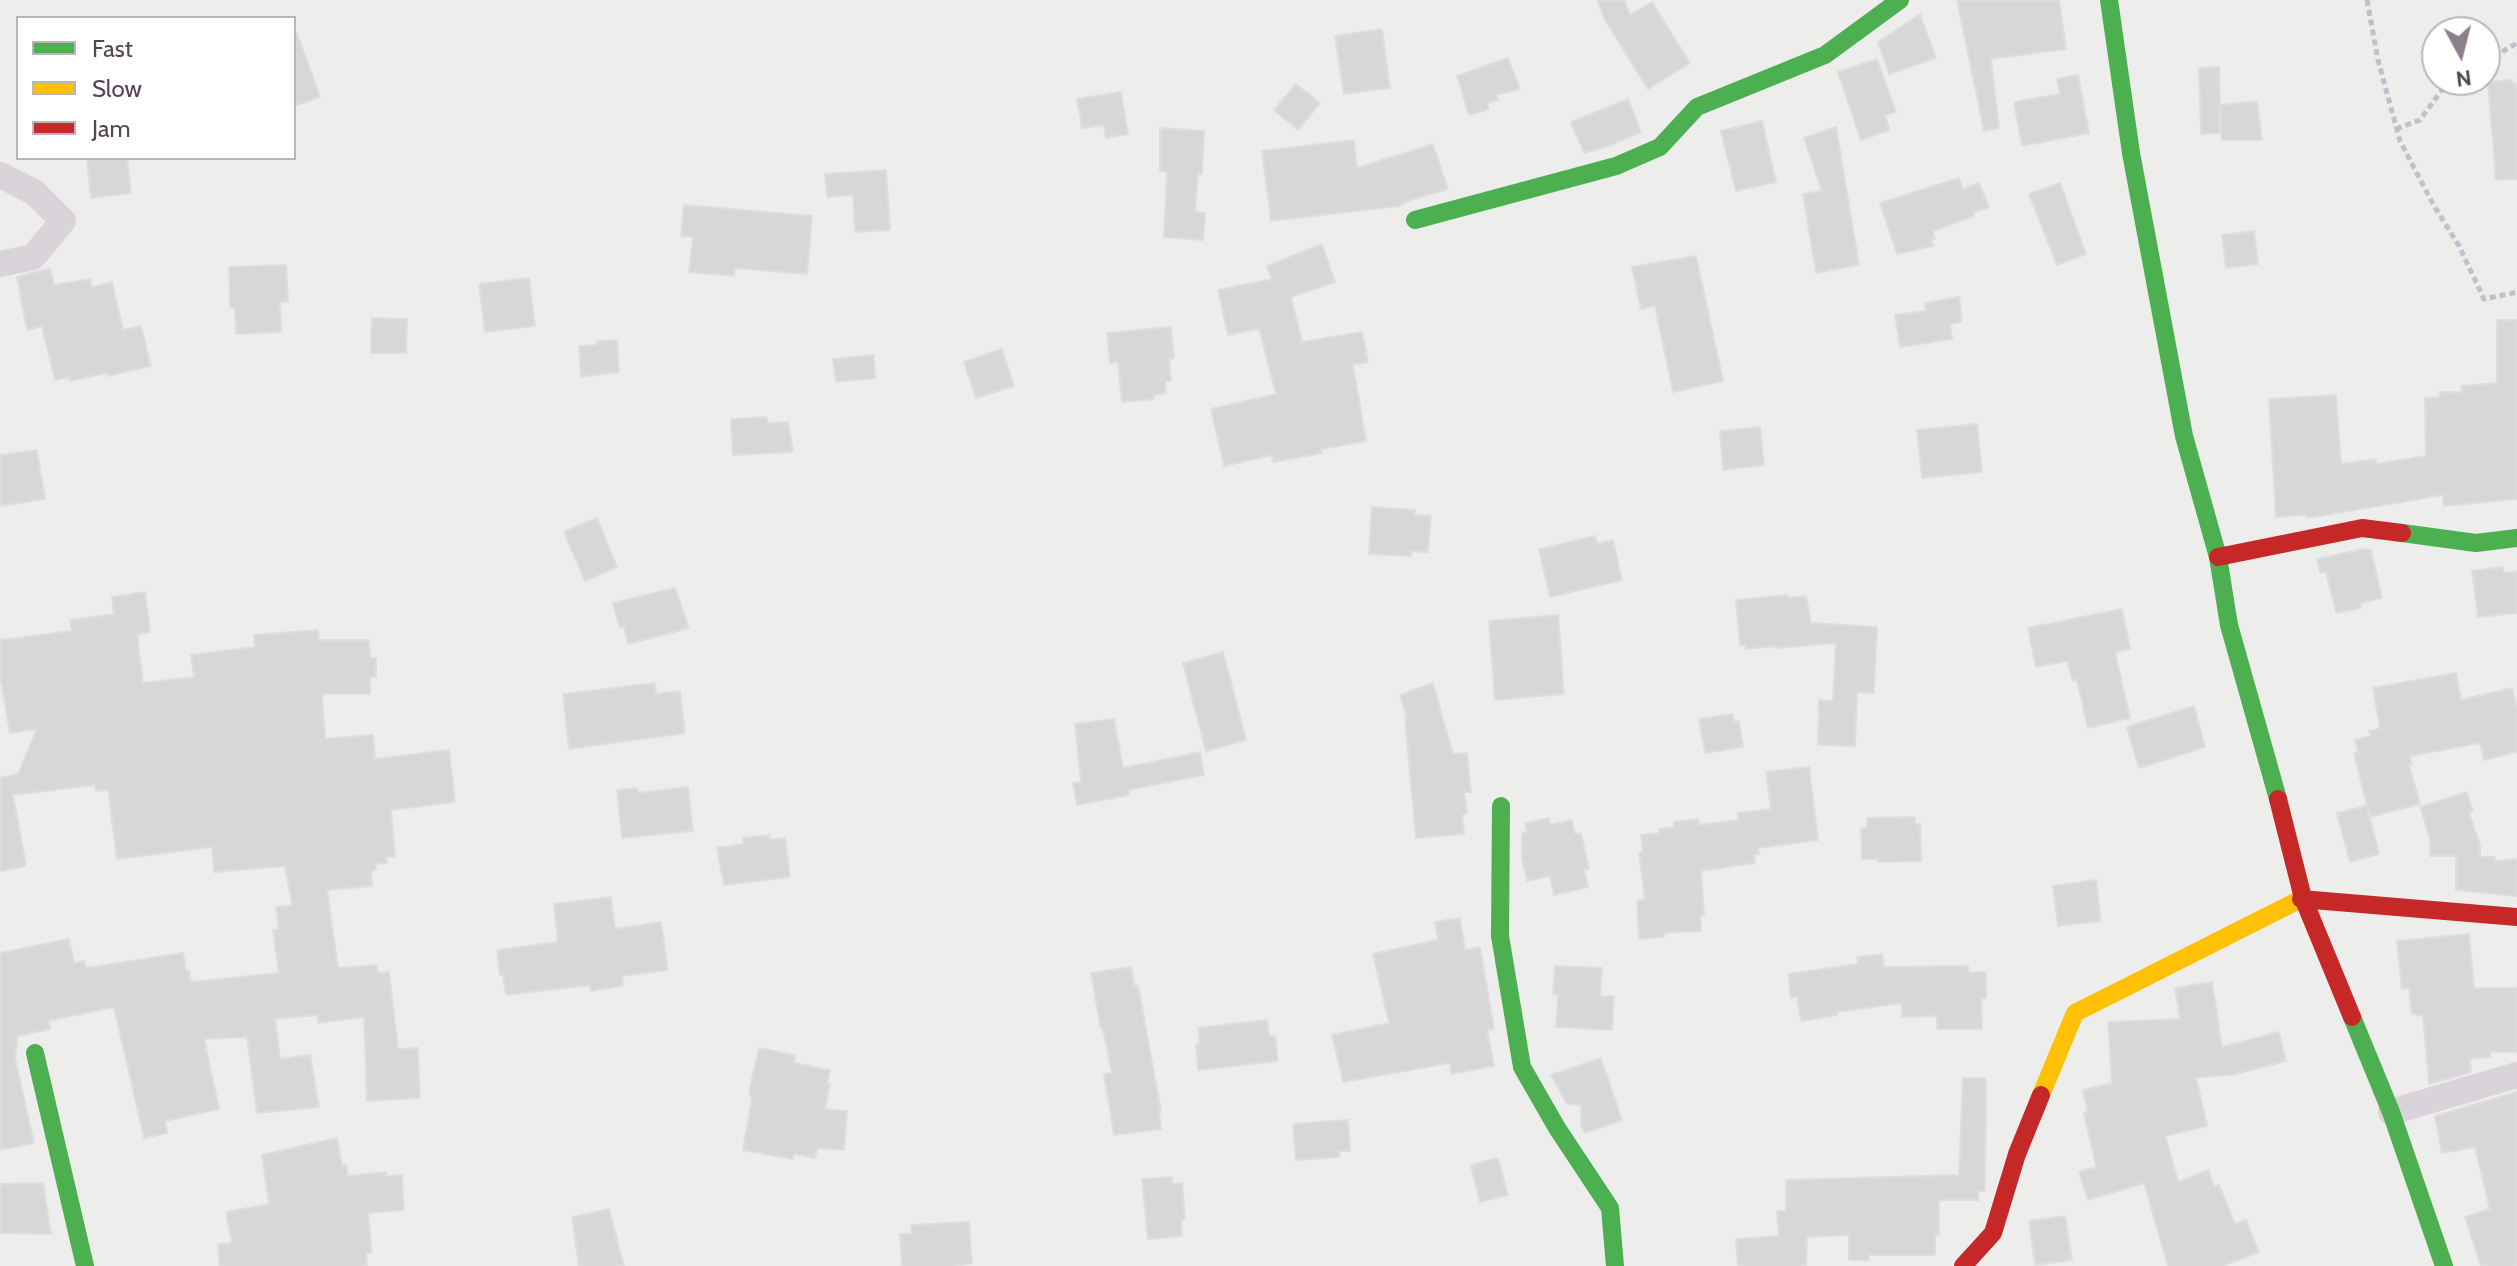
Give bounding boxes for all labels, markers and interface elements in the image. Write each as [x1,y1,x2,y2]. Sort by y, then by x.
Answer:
legend [16,16,296,160]
north arrow [2421,16,2501,96]
text: Fast [92,34,133,63]
text: N [2454,64,2473,93]
text: Slow [92,74,142,103]
text: Jam [92,114,130,143]

